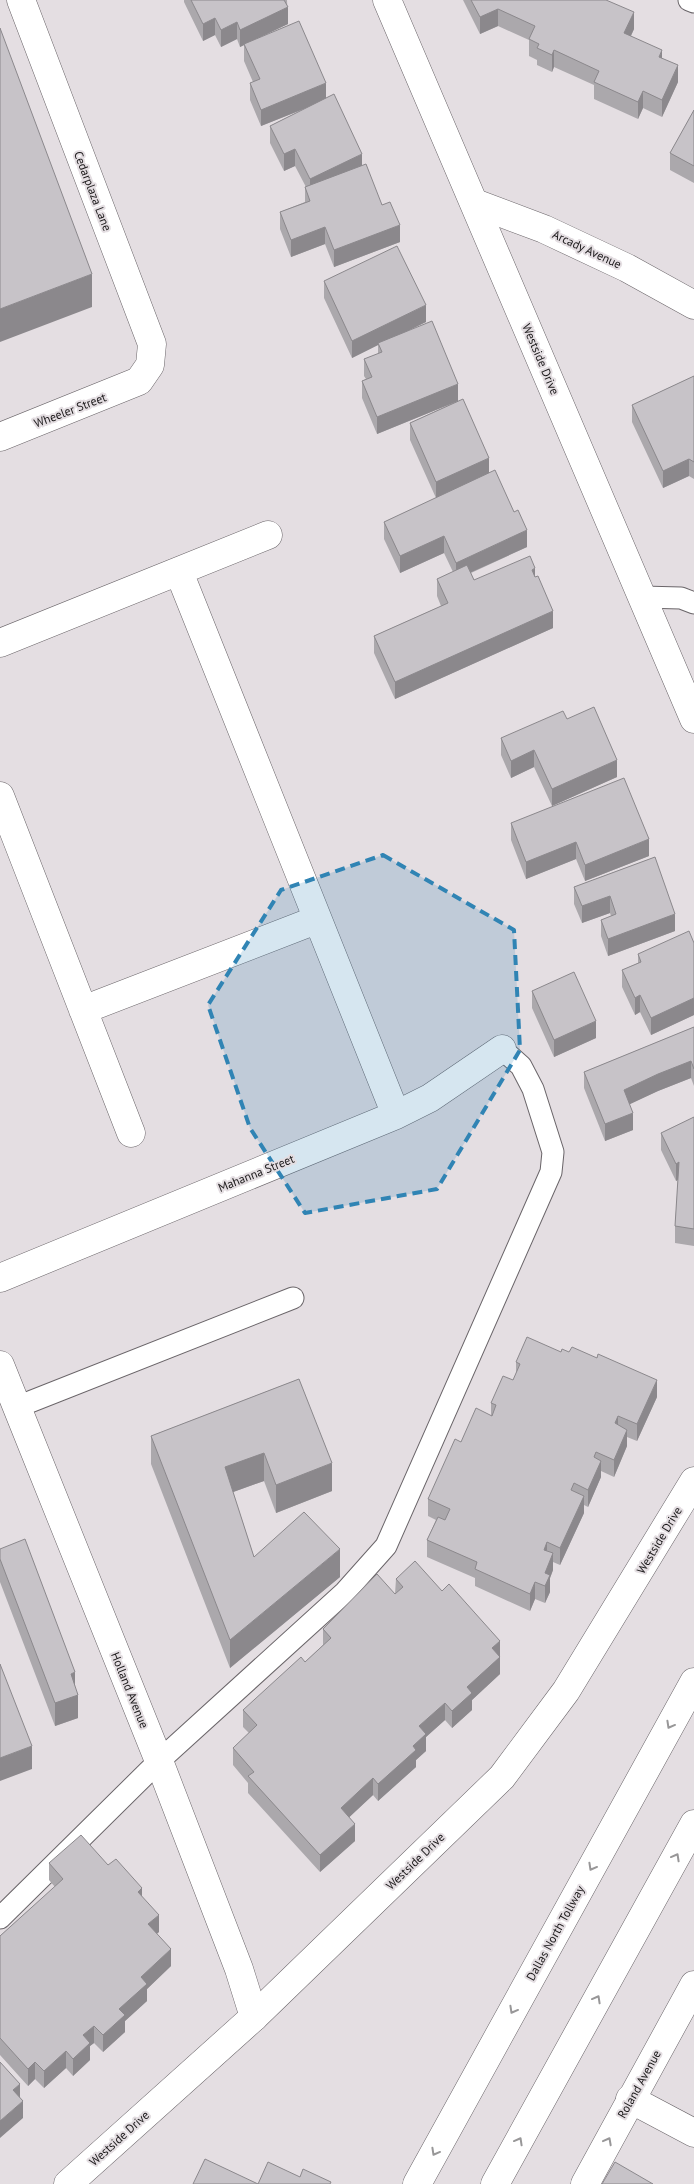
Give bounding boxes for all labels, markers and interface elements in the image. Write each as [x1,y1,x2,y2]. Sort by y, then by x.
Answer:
street label: Cedarplaza Lane [71,149,115,233]
street label: Arcady Avenue [550,226,624,272]
street label: Westside Drive [519,321,563,397]
street label: Wheeler Street [32,389,108,431]
street label: Mahanna Street [216,1151,296,1195]
street label: Westside Drive [633,1504,685,1576]
street label: Holland Avenue [108,1650,152,1730]
one-way arrow [667,1720,677,1729]
street label: Westside Drive [383,1829,447,1893]
one-way arrow [669,1853,679,1862]
one-way arrow [588,1862,598,1871]
street label: Dallas North Tollway [523,1882,588,1983]
one-way arrow [591,1995,601,2004]
one-way arrow [510,2004,520,2013]
street label: Roland Avenue [614,2047,664,2121]
street label: Westside Drive [86,2107,152,2169]
one-way arrow [602,2137,612,2146]
one-way arrow [512,2138,522,2147]
one-way arrow [431,2146,441,2155]

